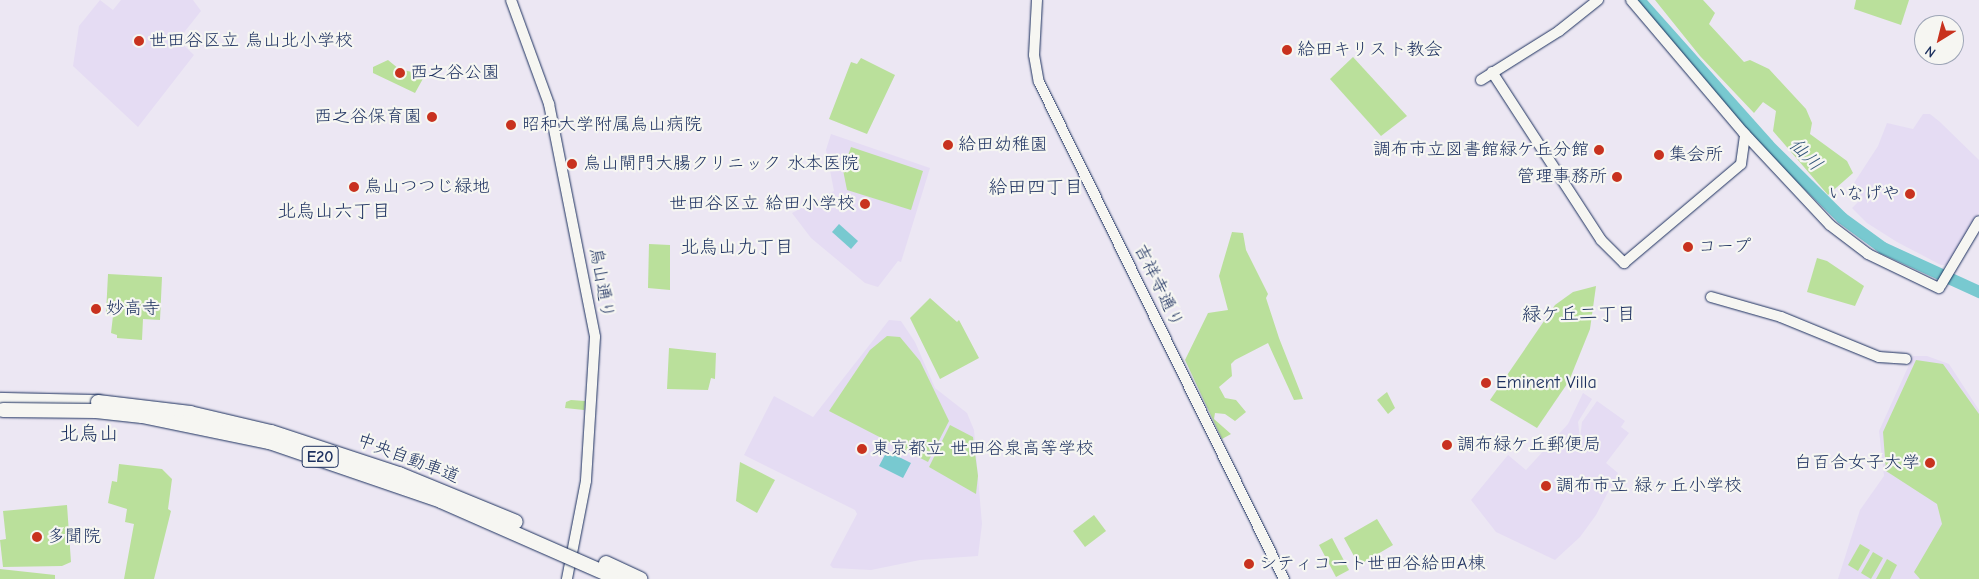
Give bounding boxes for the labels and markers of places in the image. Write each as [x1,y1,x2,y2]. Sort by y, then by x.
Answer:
place label: 世田谷区立 烏山北小学校 [149,30,353,52]
marker: 世田谷区立 烏山北小学校 [133,35,145,47]
place label: 給田キリスト教会 [1297,39,1441,61]
marker: 給田キリスト教会 [1281,44,1293,56]
place label: 西之谷公園 [410,62,500,84]
marker: 西之谷公園 [394,67,406,79]
place label: 西之谷保育園 [314,106,422,128]
marker: 西之谷保育園 [426,111,438,123]
place label: 昭和大学附属烏山病院 [522,114,702,136]
marker: 昭和大学附属烏山病院 [504,118,518,132]
place label: 給田幼稚園 [958,134,1048,156]
marker: 給田幼稚園 [942,139,954,151]
place label: 調布市立図書館緑ケ丘分館 [1373,139,1589,161]
marker: 調布市立図書館緑ケ丘分館 [1593,144,1605,156]
place label: 集会所 [1669,144,1723,166]
marker: 集会所 [1653,149,1665,161]
place label: 烏山閘門大腸クリニック 水本医院 [583,153,859,175]
marker: 烏山閘門大腸クリニック 水本医院 [565,157,579,171]
place label: 管理事務所 [1517,166,1607,188]
marker: 管理事務所 [1611,171,1623,183]
place label: 烏山つつじ緑地 [364,176,490,198]
marker: 烏山つつじ緑地 [348,181,360,193]
place label: いなげや [1828,183,1900,205]
marker: いなげや [1904,188,1916,200]
place label: 世田谷区立 給田小学校 [669,193,855,215]
marker: 世田谷区立 給田小学校 [859,198,871,210]
place label: コープ [1698,236,1752,258]
marker: コープ [1682,241,1694,253]
place label: 妙高寺 [106,298,160,320]
marker: 妙高寺 [90,303,102,315]
place label: Eminent Villa [1496,372,1597,394]
marker: Eminent Villa [1480,377,1492,389]
place label: 調布緑ケ丘郵便局 [1457,434,1601,456]
place label: 東京都立 世田谷泉高等学校 [872,438,1094,460]
marker: 調布緑ケ丘郵便局 [1441,439,1453,451]
marker: 東京都立 世田谷泉高等学校 [856,443,868,455]
place label: 白百合女子大学 [1794,452,1920,474]
marker: 白百合女子大学 [1924,457,1936,469]
place label: 調布市立 緑ヶ丘小学校 [1556,475,1742,497]
marker: 調布市立 緑ヶ丘小学校 [1540,480,1552,492]
place label: 多聞院 [47,526,101,548]
marker: 多聞院 [31,531,43,543]
place label: シティコート世田谷給田A棟 [1259,553,1485,575]
marker: シティコート世田谷給田A棟 [1243,558,1255,570]

